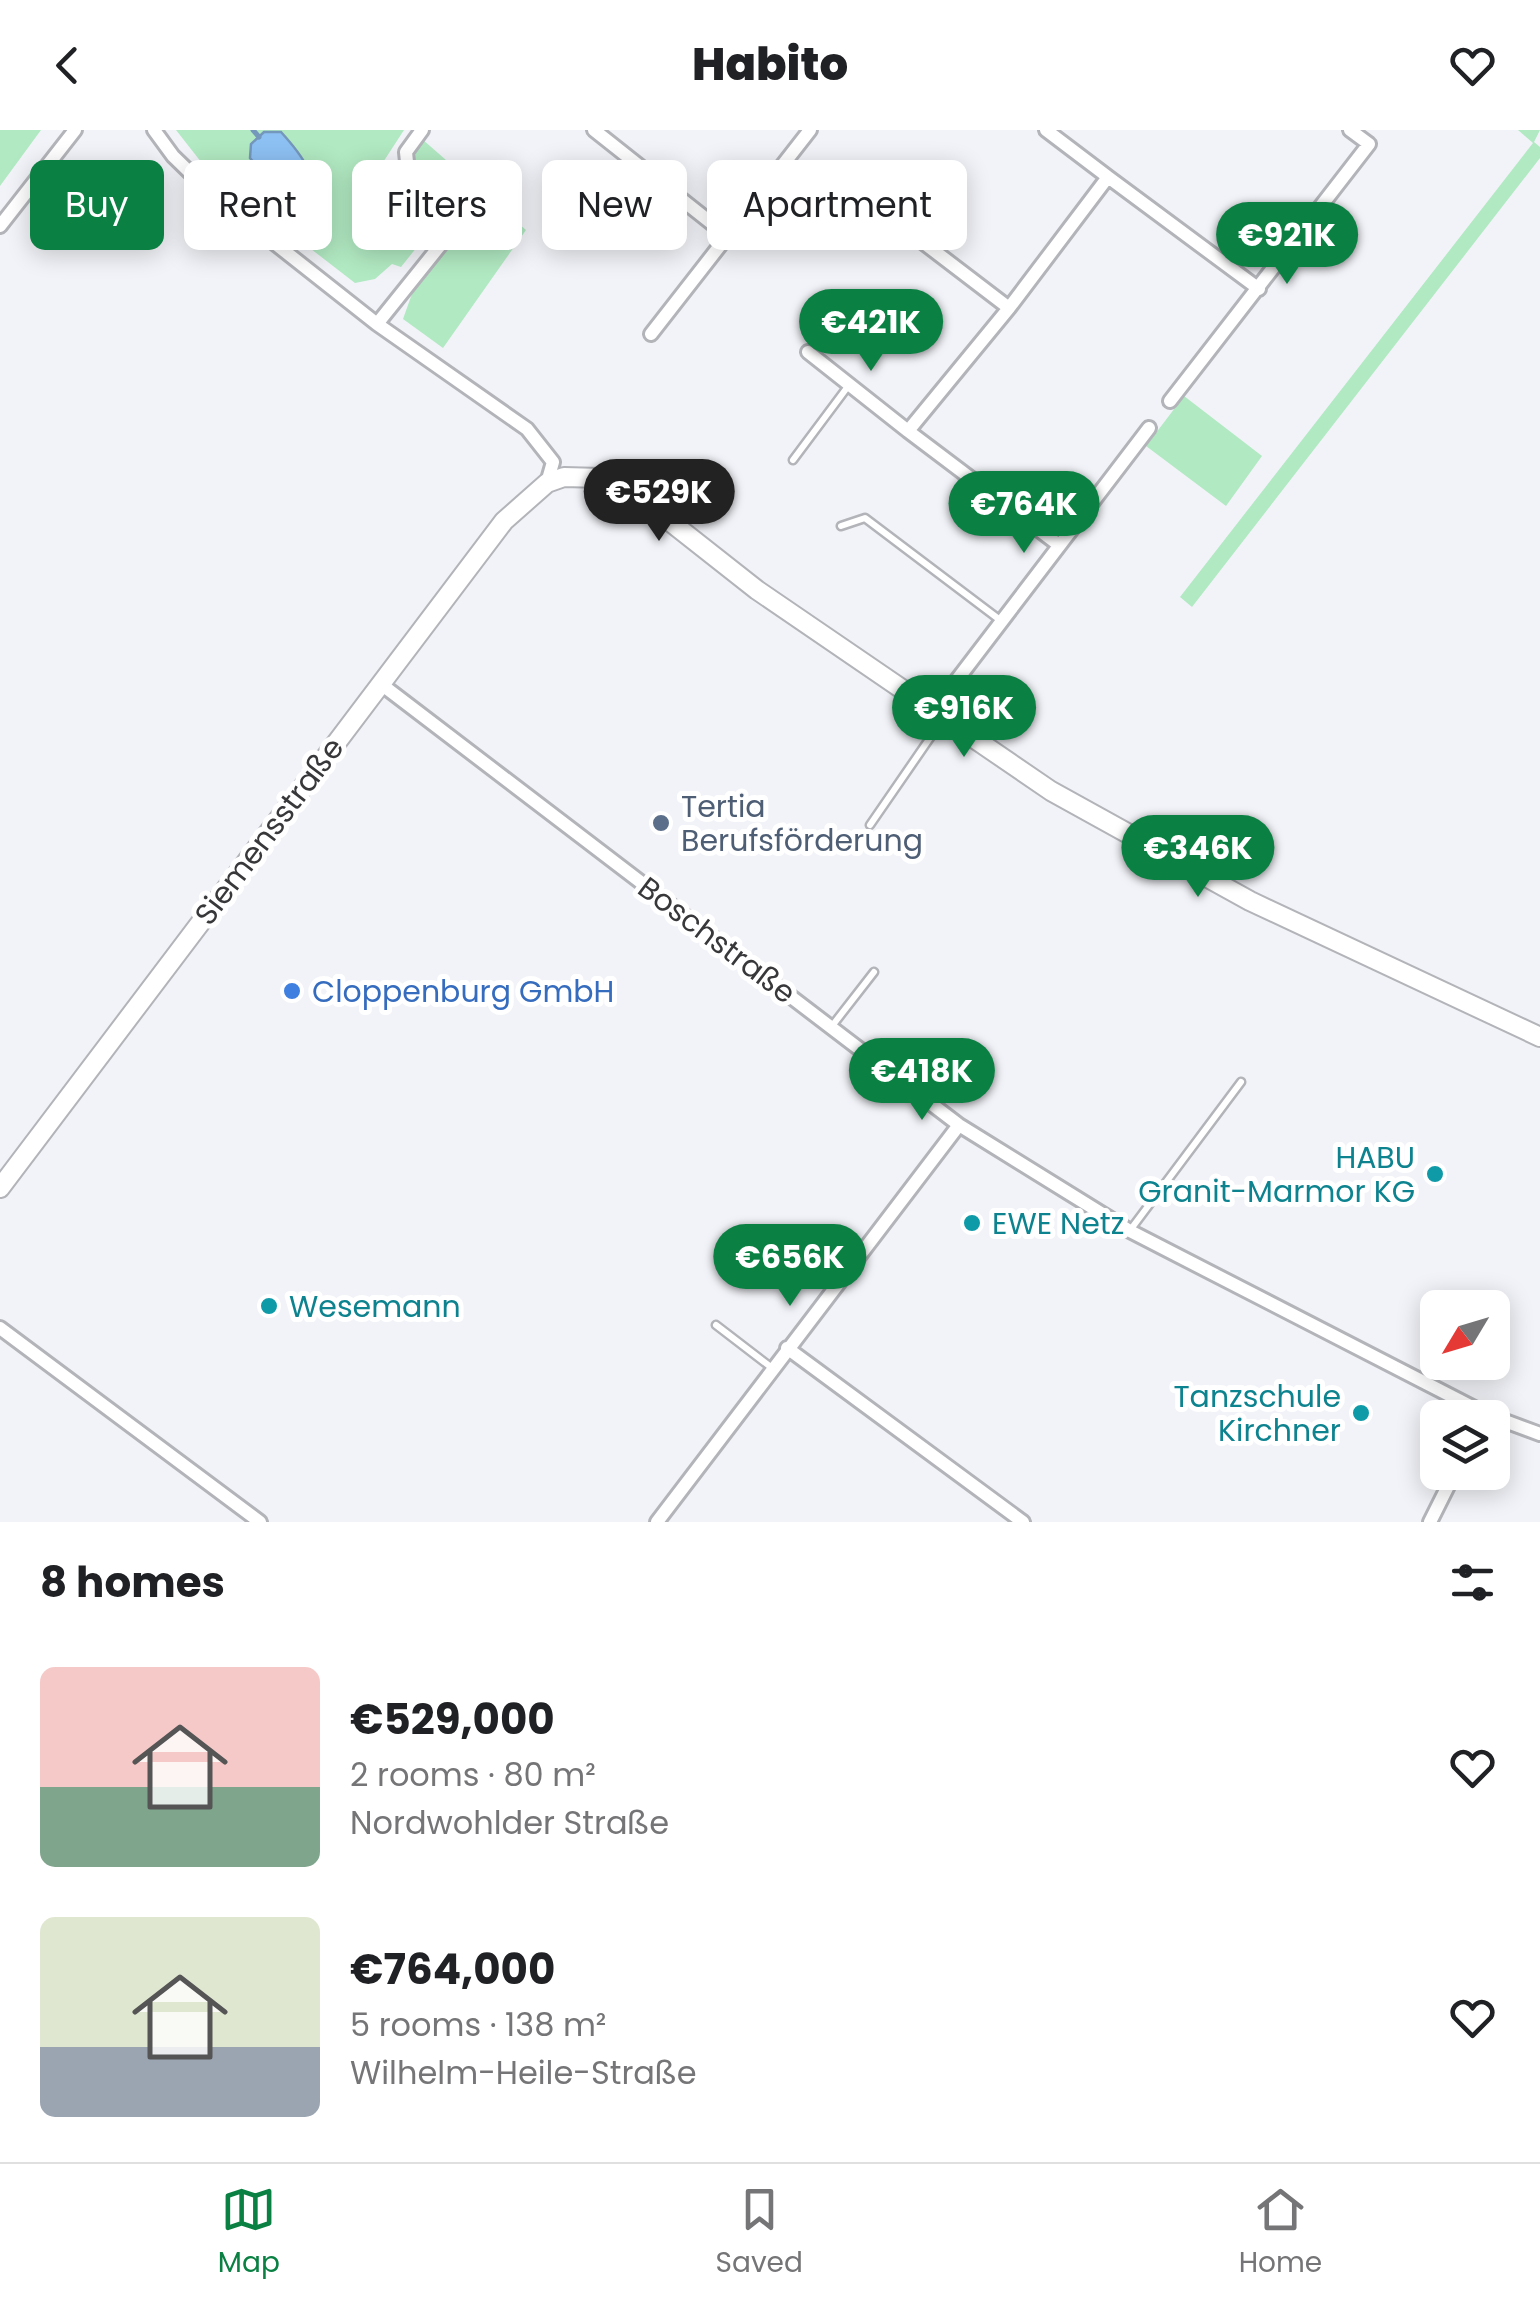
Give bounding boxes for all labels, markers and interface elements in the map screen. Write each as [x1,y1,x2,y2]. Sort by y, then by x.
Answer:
text: Habito [692,33,848,96]
icon: back [40,38,95,93]
icon: heart [1445,38,1500,93]
chip: Buy [30,160,164,250]
chip: Rent [184,160,332,250]
chip: Filters [352,160,522,250]
chip: New [542,160,687,250]
chip: Apartment [707,160,967,250]
pin: €921K [1217,202,1357,287]
text: €921K [1238,212,1336,257]
pin: €421K [801,289,941,374]
text: €421K [821,299,921,344]
pin: €529K [589,459,729,544]
text: €529K [606,469,712,514]
pin: €764K [954,471,1094,556]
text: €764K [971,481,1077,526]
pin: €916K [894,675,1034,760]
text: €916K [914,685,1014,730]
street label: Siemensstraße [184,728,354,934]
place label: Tertia Berufsförderung [681,785,923,862]
marker: Tertia Berufsförderung [650,812,672,834]
pin: €346K [1128,815,1268,900]
text: €346K [1143,825,1253,870]
street label: Boschstraße [629,866,805,1014]
place label: Cloppenburg GmbH [312,970,614,1013]
marker: Cloppenburg GmbH [281,980,303,1002]
pin: €418K [852,1038,992,1123]
text: €418K [871,1048,973,1093]
place label: HABU Granit-Marmor KG [1138,1136,1415,1213]
marker: HABU Granit-Marmor KG [1424,1163,1446,1185]
place label: EWE Netz [992,1202,1124,1245]
marker: EWE Netz [961,1212,983,1234]
pin: €656K [720,1224,860,1309]
text: €656K [735,1234,845,1279]
place label: Wesemann [289,1285,461,1328]
north arrow [1420,1290,1510,1380]
map controls [1420,1290,1510,1490]
marker: Wesemann [258,1295,280,1317]
place label: Tanzschule Kirchner [1173,1375,1341,1452]
button: layers [1420,1400,1510,1490]
marker: Tanzschule Kirchner [1350,1402,1372,1424]
text: 8 homes [40,1553,225,1612]
icon: filters [1445,1555,1500,1610]
text: €529,000 [350,1690,555,1749]
icon: home [120,1707,240,1827]
icon: heart [1445,1740,1500,1795]
text: 2 rooms · 80 m² [350,1752,596,1797]
text: Nordwohlder Straße [350,1800,669,1845]
text: €764,000 [350,1940,555,1999]
icon: home [120,1957,240,2077]
icon: heart [1445,1990,1500,2045]
text: 5 rooms · 138 m² [350,2002,606,2047]
text: Wilhelm-Heile-Straße [350,2050,697,2095]
tab: Map [218,2182,280,2284]
tab: Saved [716,2182,803,2284]
tab: Home [1239,2182,1322,2284]

